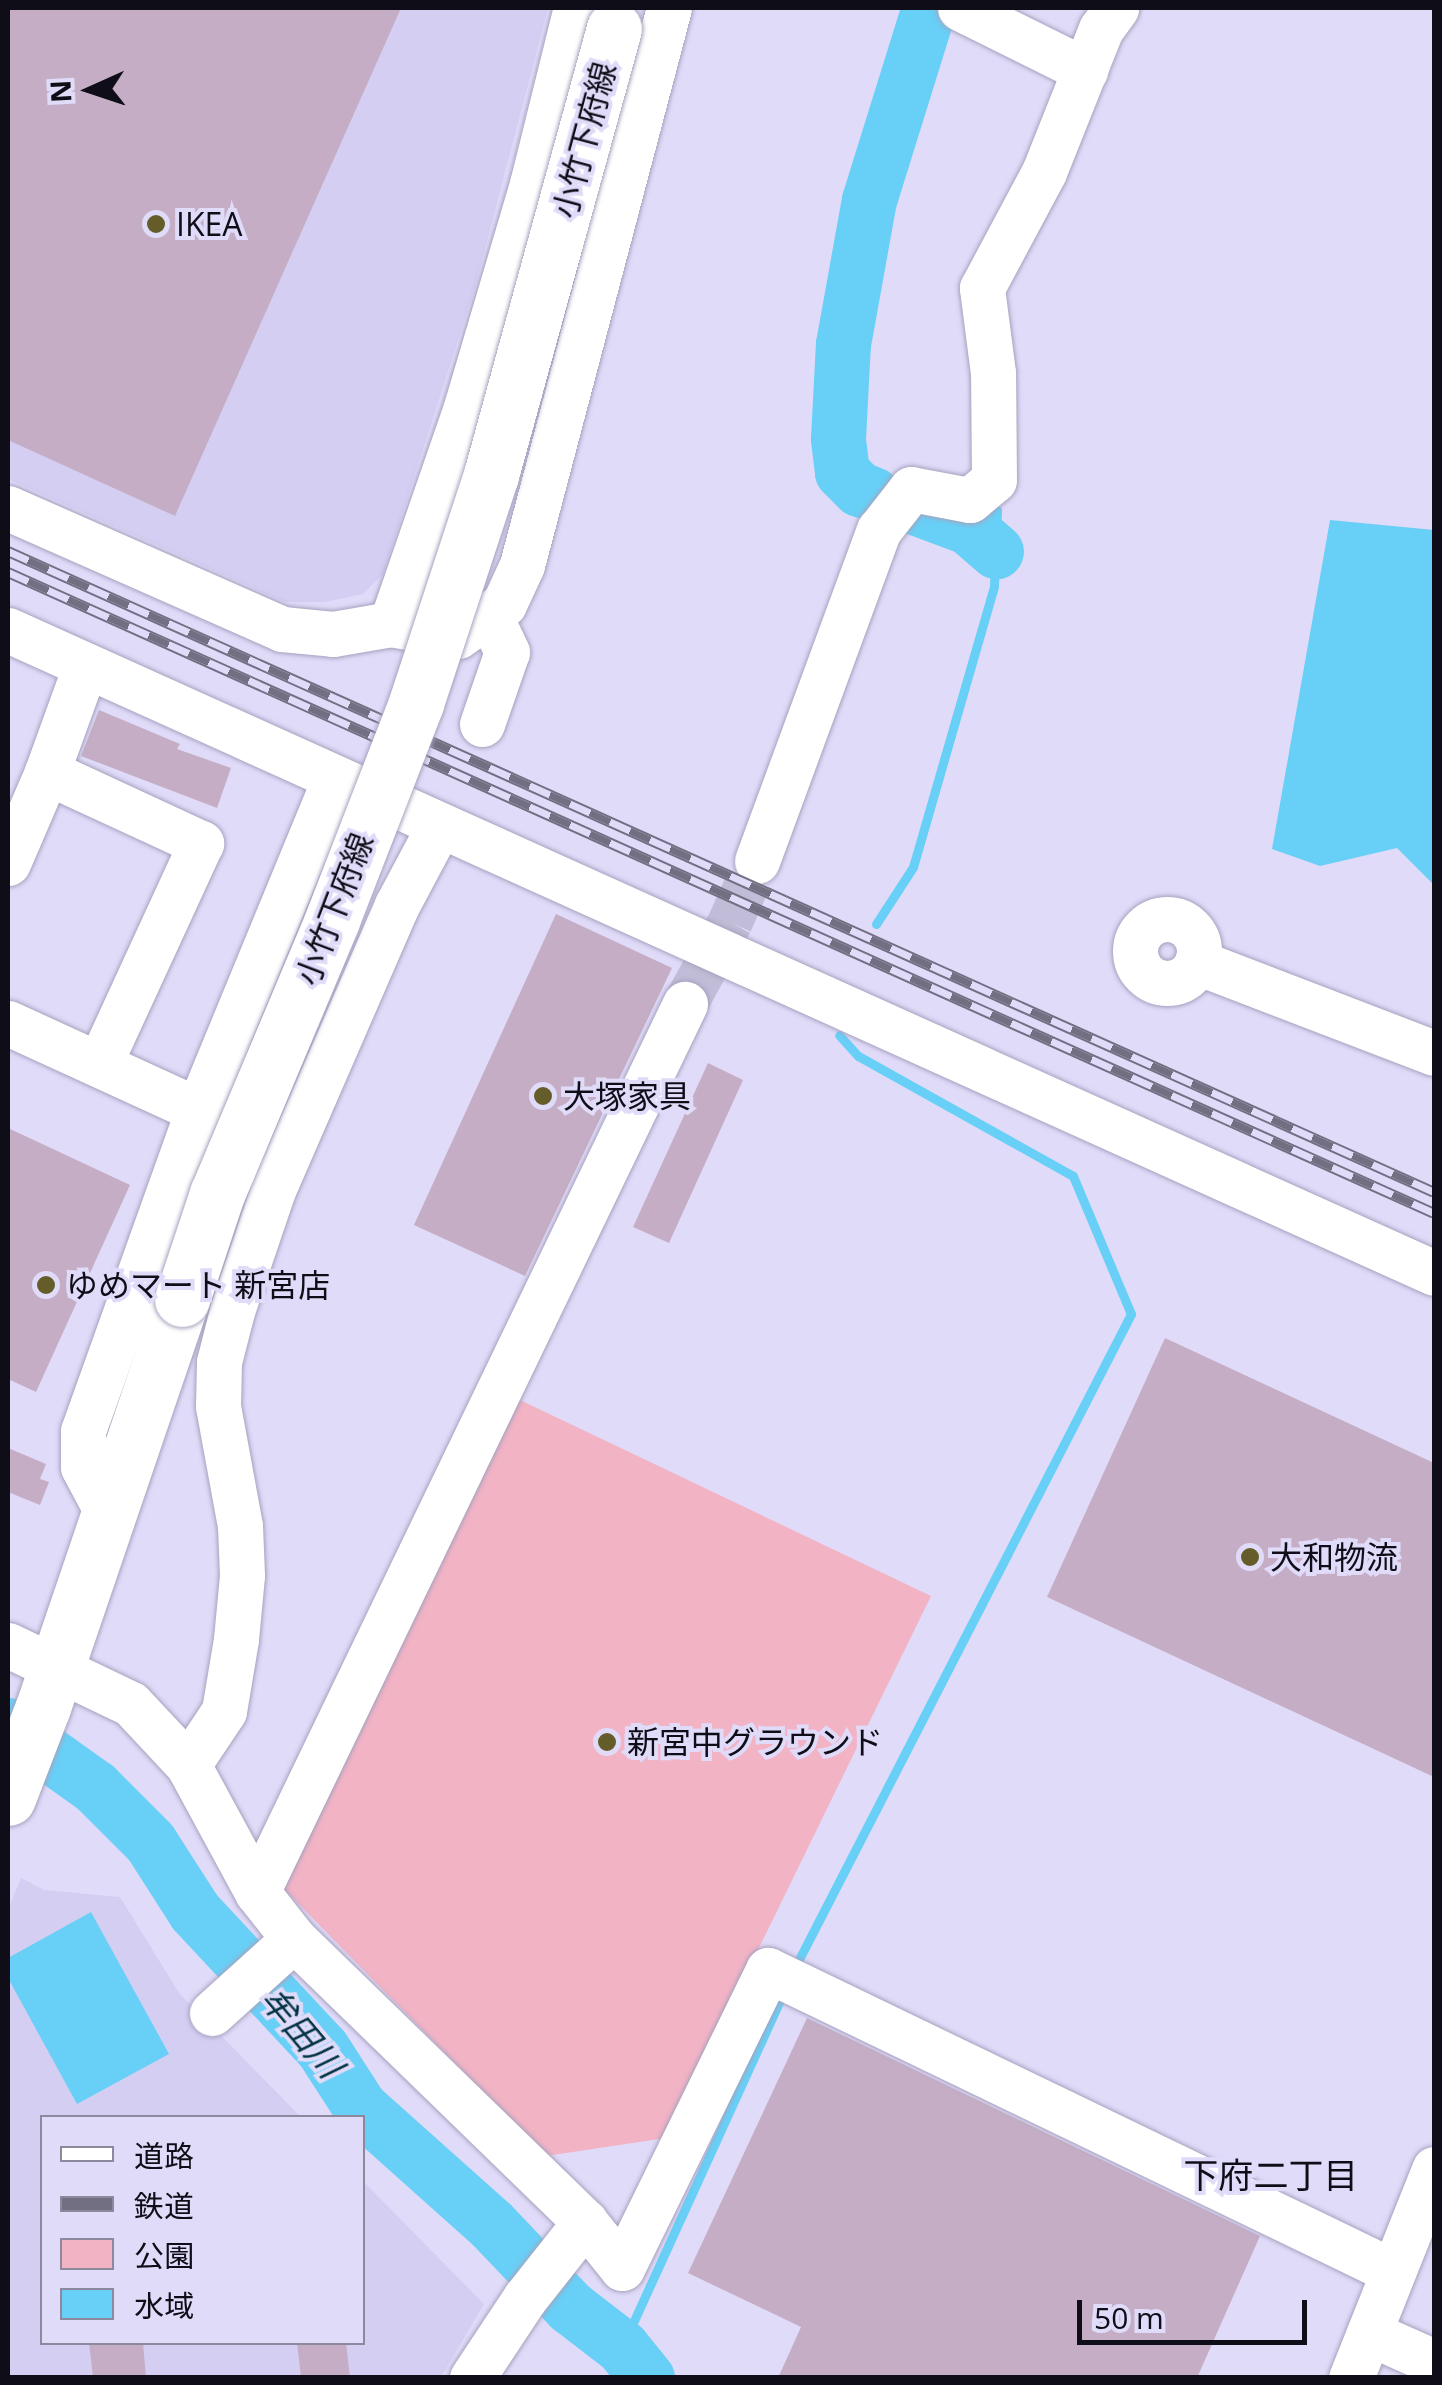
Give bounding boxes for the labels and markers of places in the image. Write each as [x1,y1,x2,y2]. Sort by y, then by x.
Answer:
place label: IKEA [176,205,243,243]
marker: IKEA [145,213,167,235]
place label: 大塚家具 [563,1077,691,1115]
marker: 大塚家具 [532,1085,554,1107]
place label: ゆめマート 新宮店 [66,1266,330,1304]
marker: ゆめマート 新宮店 [35,1274,57,1296]
place label: 大和物流 [1270,1538,1398,1576]
marker: 大和物流 [1239,1546,1261,1568]
place label: 新宮中グラウンド [627,1723,883,1761]
marker: 新宮中グラウンド [596,1731,618,1753]

